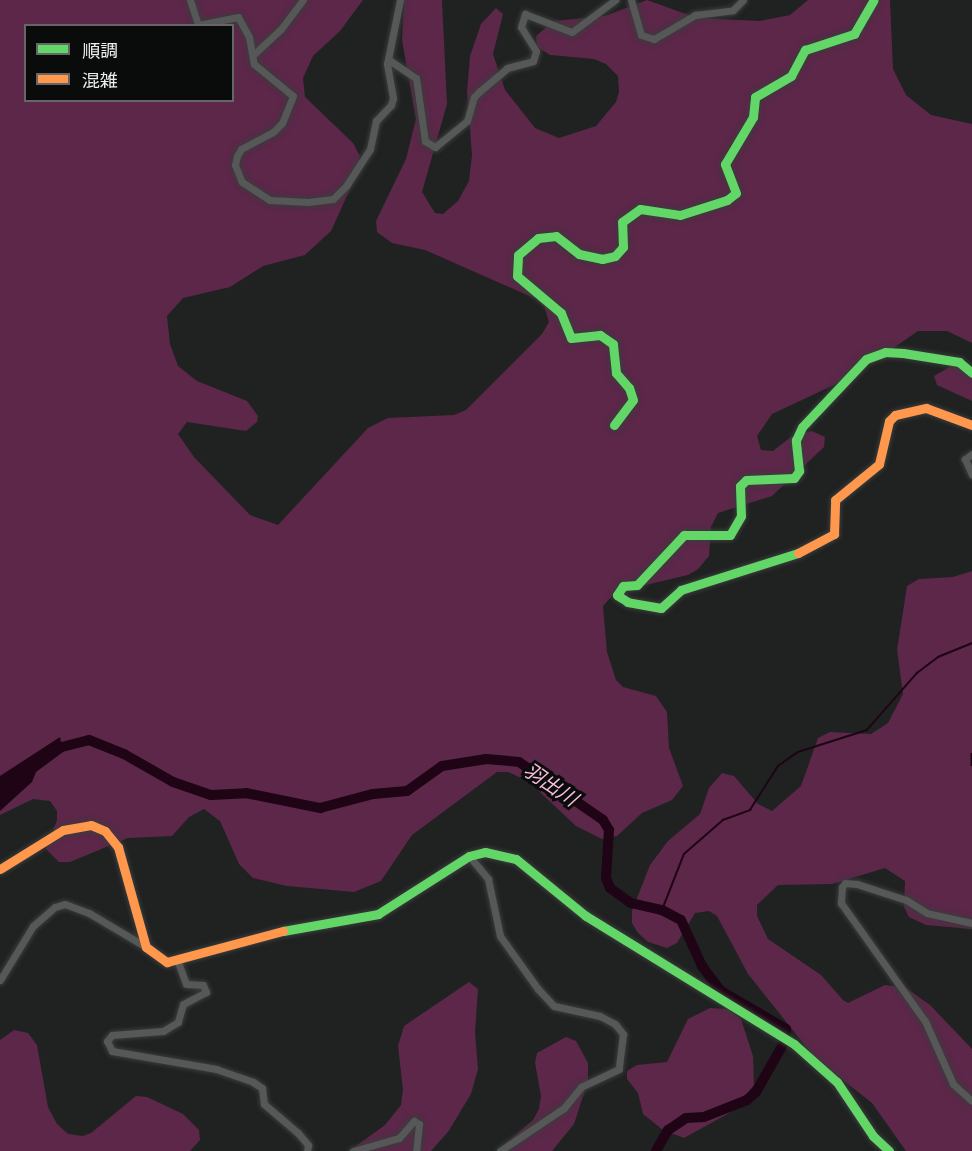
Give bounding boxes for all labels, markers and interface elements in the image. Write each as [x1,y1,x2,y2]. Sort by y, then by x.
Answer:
legend [24,24,234,102]
text: 順調 [82,39,118,61]
text: 混雑 [82,69,118,91]
water label: 羽出川 [519,757,583,811]

